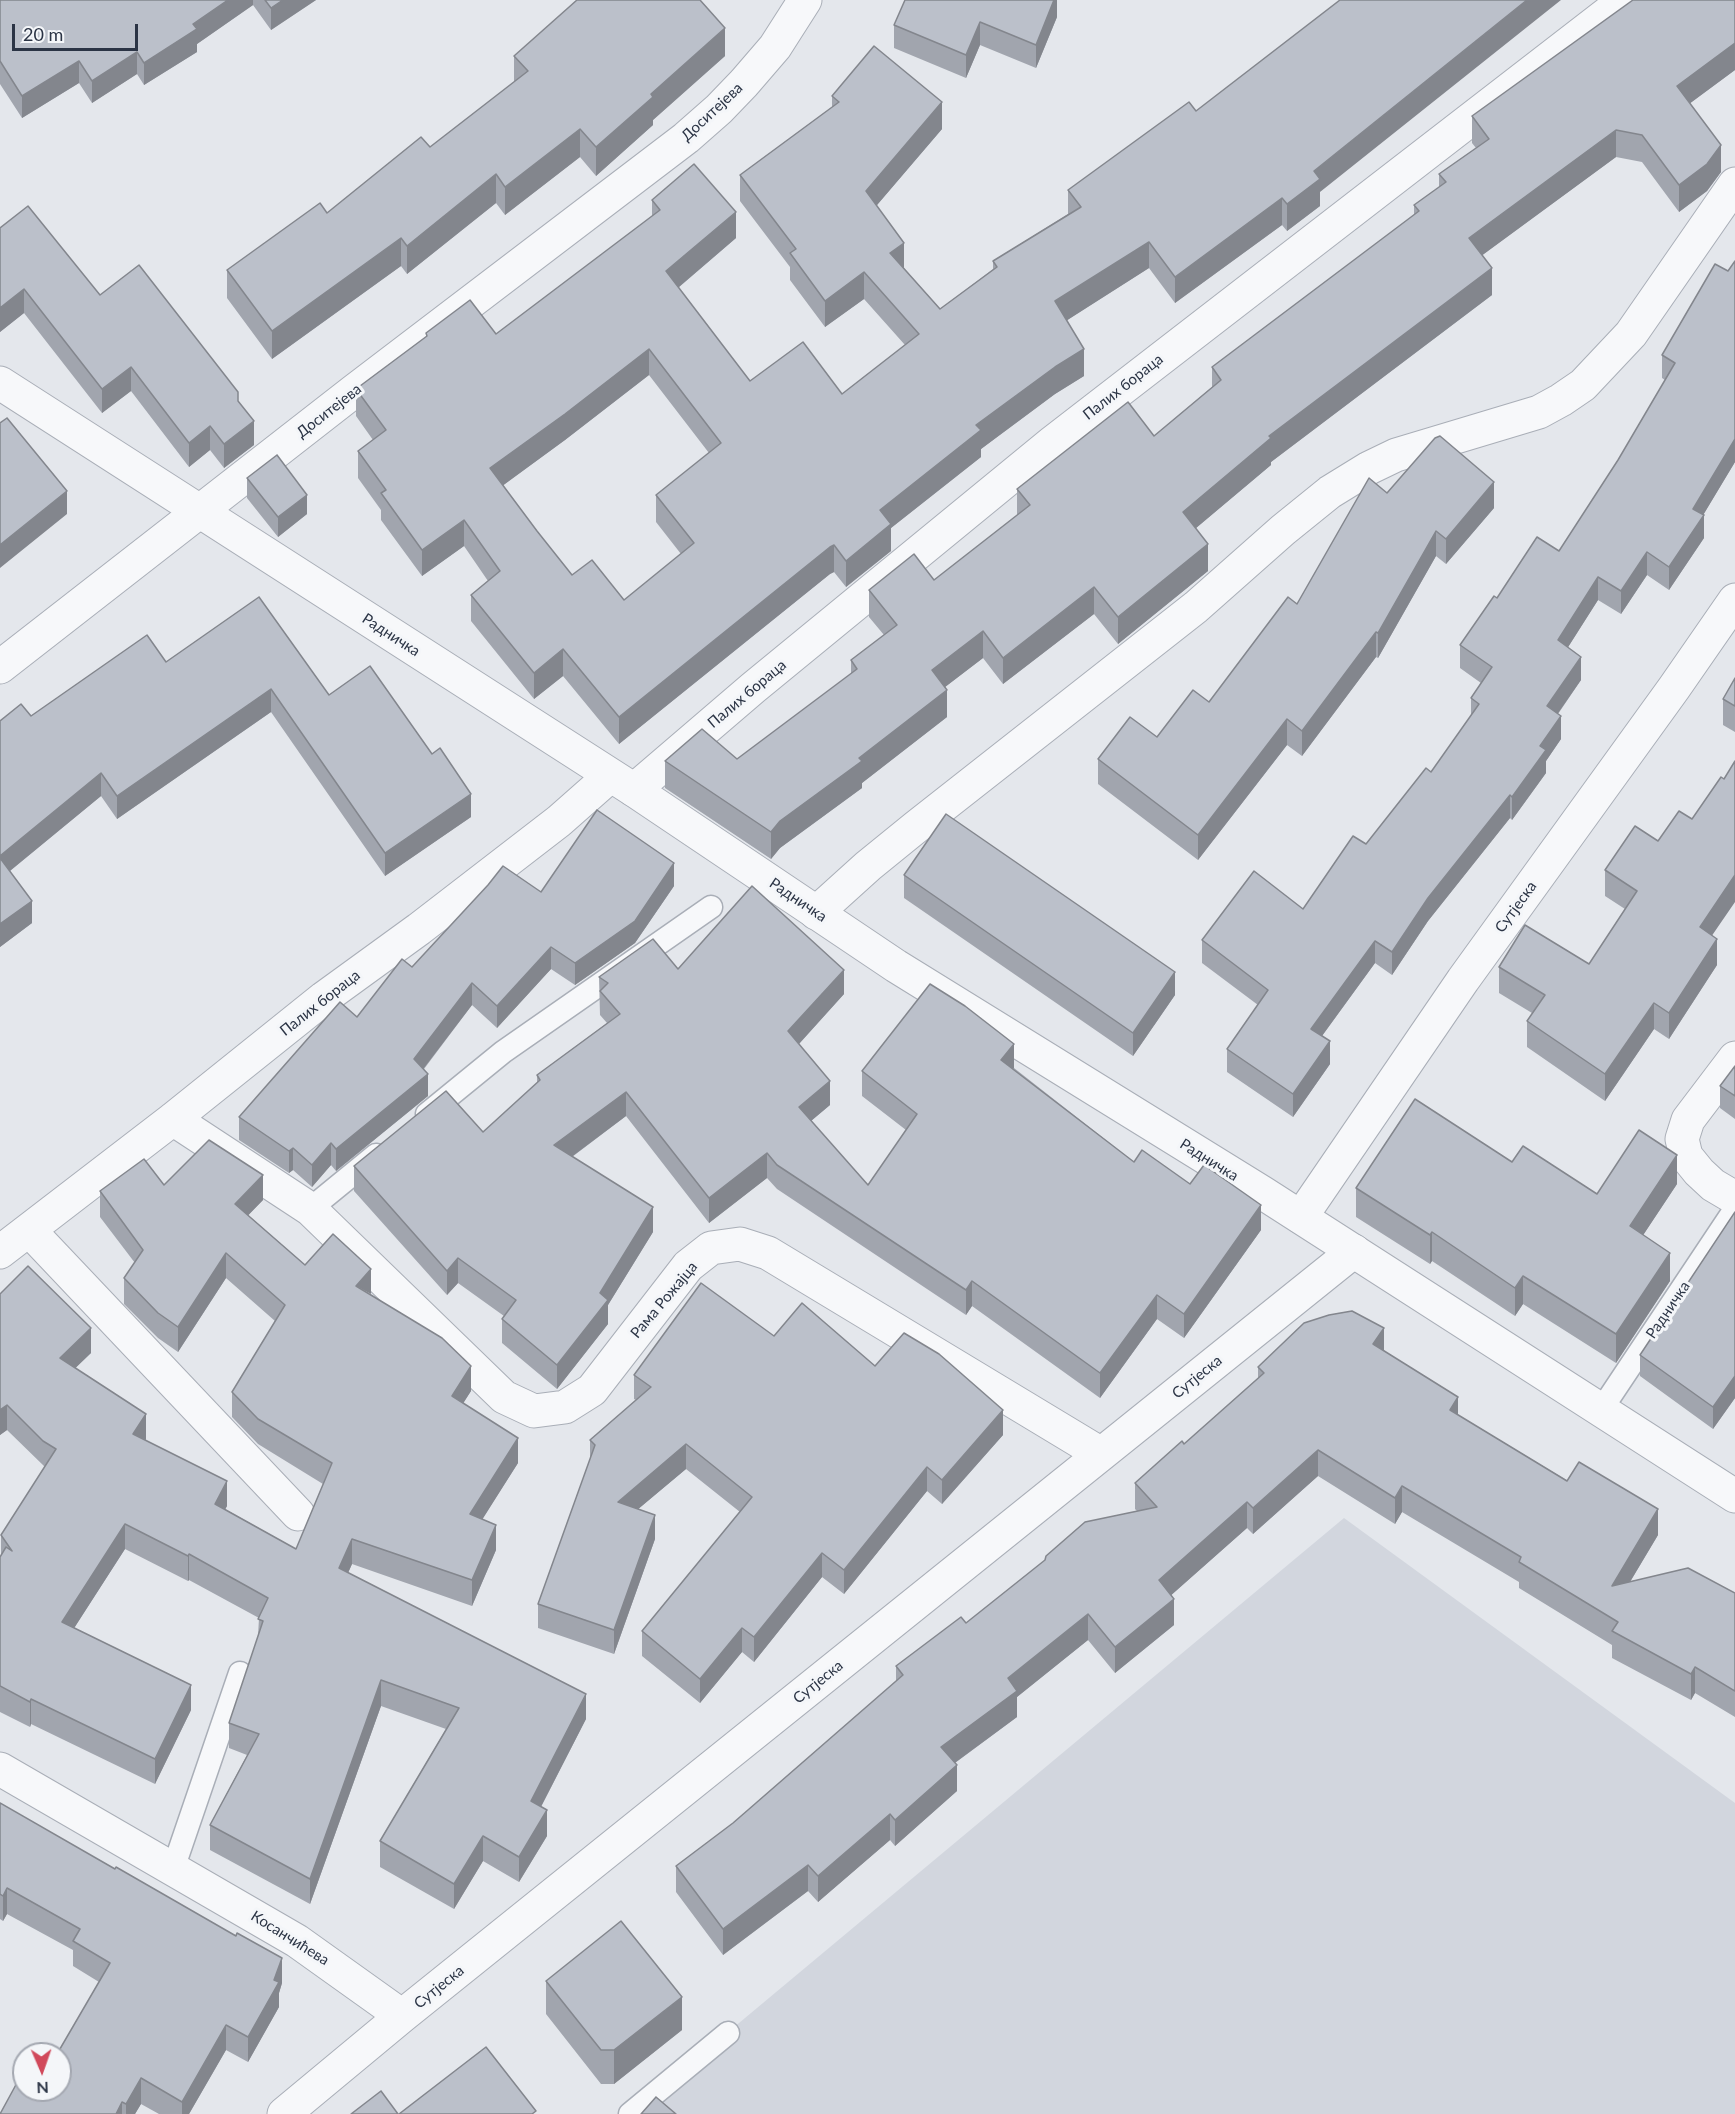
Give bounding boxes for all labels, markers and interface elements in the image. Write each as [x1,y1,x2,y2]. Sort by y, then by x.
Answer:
scale bar [15,12,141,50]
text: 20 m [23,23,63,45]
street label: Доситејева [678,79,746,145]
street label: Палих бораца [1079,350,1167,424]
street label: Доситејева [293,380,365,442]
street label: Радничка [359,610,423,660]
street label: Палих бораца [704,656,790,732]
street label: Радничка [766,874,830,926]
street label: Сутјеска [1491,878,1541,936]
street label: Палих бораца [276,966,364,1040]
street label: Радничка [1176,1135,1242,1185]
street label: Рама Рожајца [627,1258,701,1342]
street label: Радничка [1642,1278,1694,1342]
street label: Сутјеска [1168,1351,1226,1403]
street label: Сутјеска [789,1656,847,1708]
street label: Косанчићева [248,1907,332,1969]
street label: Сутјеска [410,1961,468,2013]
north arrow [12,2042,72,2102]
text: N [36,2079,49,2098]

